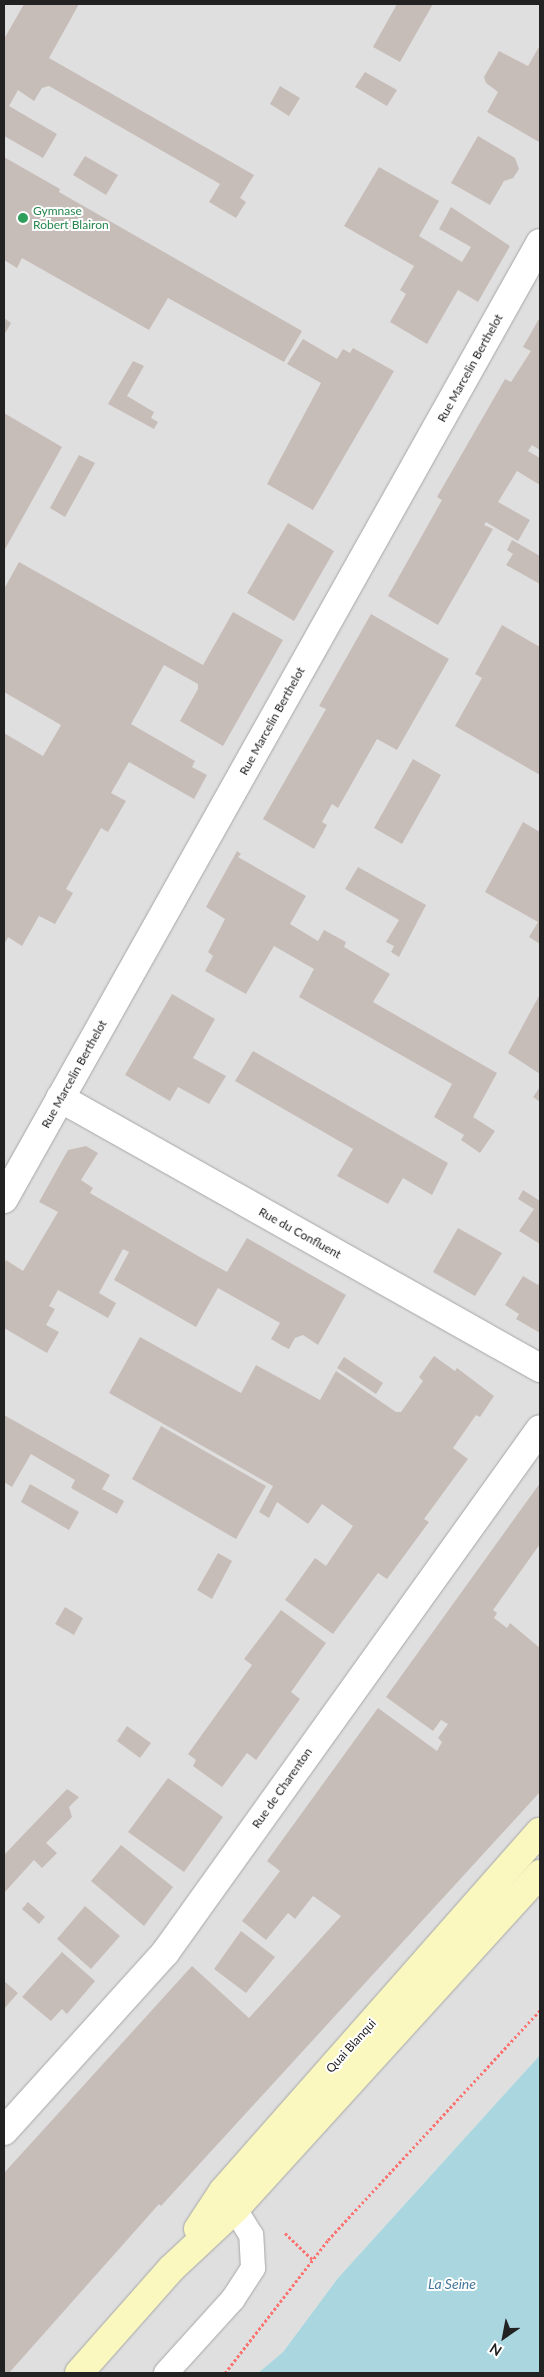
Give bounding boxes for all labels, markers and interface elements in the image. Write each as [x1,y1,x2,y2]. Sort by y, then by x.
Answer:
place label: Gymnase Robert Blairon [33,204,109,232]
marker: Gymnase Robert Blairon [17,212,29,224]
street label: Rue Marcelin Berthelot [434,311,506,425]
street label: Rue Marcelin Berthelot [236,664,308,778]
street label: Rue Marcelin Berthelot [38,1017,110,1131]
street label: Rue du Confluent [256,1204,344,1262]
street label: Rue de Charenton [249,1745,315,1831]
street label: Quai Blanqui [323,2016,379,2076]
water label: La Seine [428,2276,476,2292]
north arrow [479,2312,529,2362]
text: N [486,2340,505,2360]

